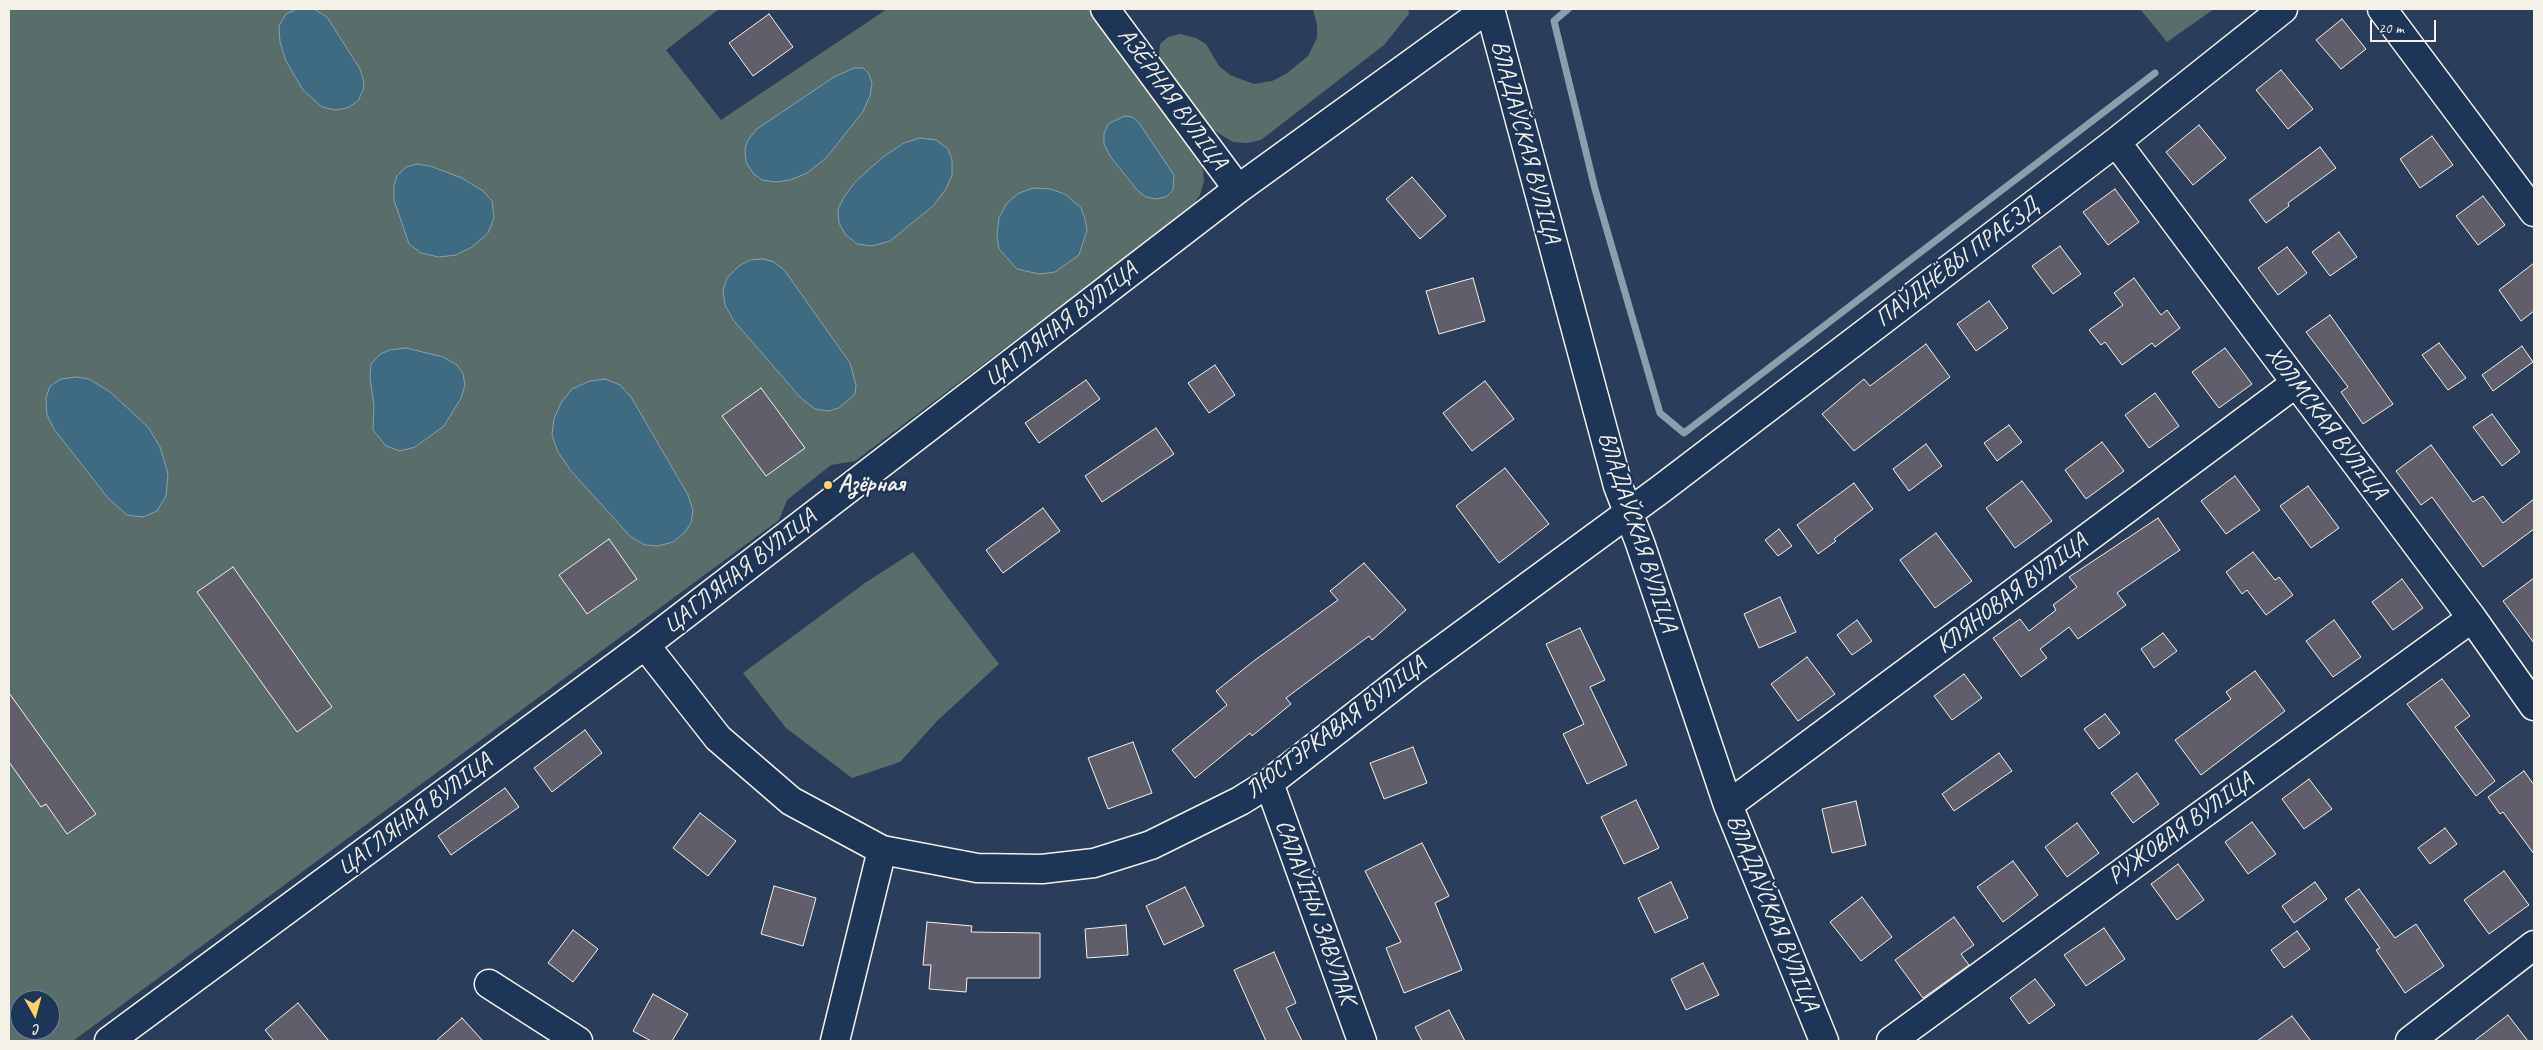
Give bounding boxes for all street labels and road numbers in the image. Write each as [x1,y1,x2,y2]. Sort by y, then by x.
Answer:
street label: АЗЁРНАЯ ВУЛІЦА [1111,23,1233,175]
street label: ВЛАДАЎСКАЯ ВУЛІЦА [1484,37,1566,247]
street label: ПАЎДНЁВЫ ПРАЕЗД [1870,192,2044,334]
street label: ЦАГЛЯНАЯ ВУЛІЦА [979,256,1143,394]
street label: ХОЛМСКАЯ ВУЛІЦА [2259,341,2393,505]
street label: ВЛАДАЎСКАЯ ВУЛІЦА [1591,428,1683,636]
street label: ЦАГЛЯНАЯ ВУЛІЦА [658,503,822,641]
street label: КЛЯНОВАЯ ВУЛІЦА [1931,528,2093,660]
street label: ЛЮСТЭРКАВАЯ ВУЛІЦА [1240,651,1432,805]
street label: ЦАГЛЯНАЯ ВУЛІЦА [332,747,498,883]
street label: РУЖОВАЯ ВУЛІЦА [2103,767,2259,891]
street label: ВЛАДАЎСКАЯ ВУЛІЦА [1720,811,1824,1015]
street label: САЛАЎІНЫ ЗАВУЛАК [1268,816,1362,1008]

